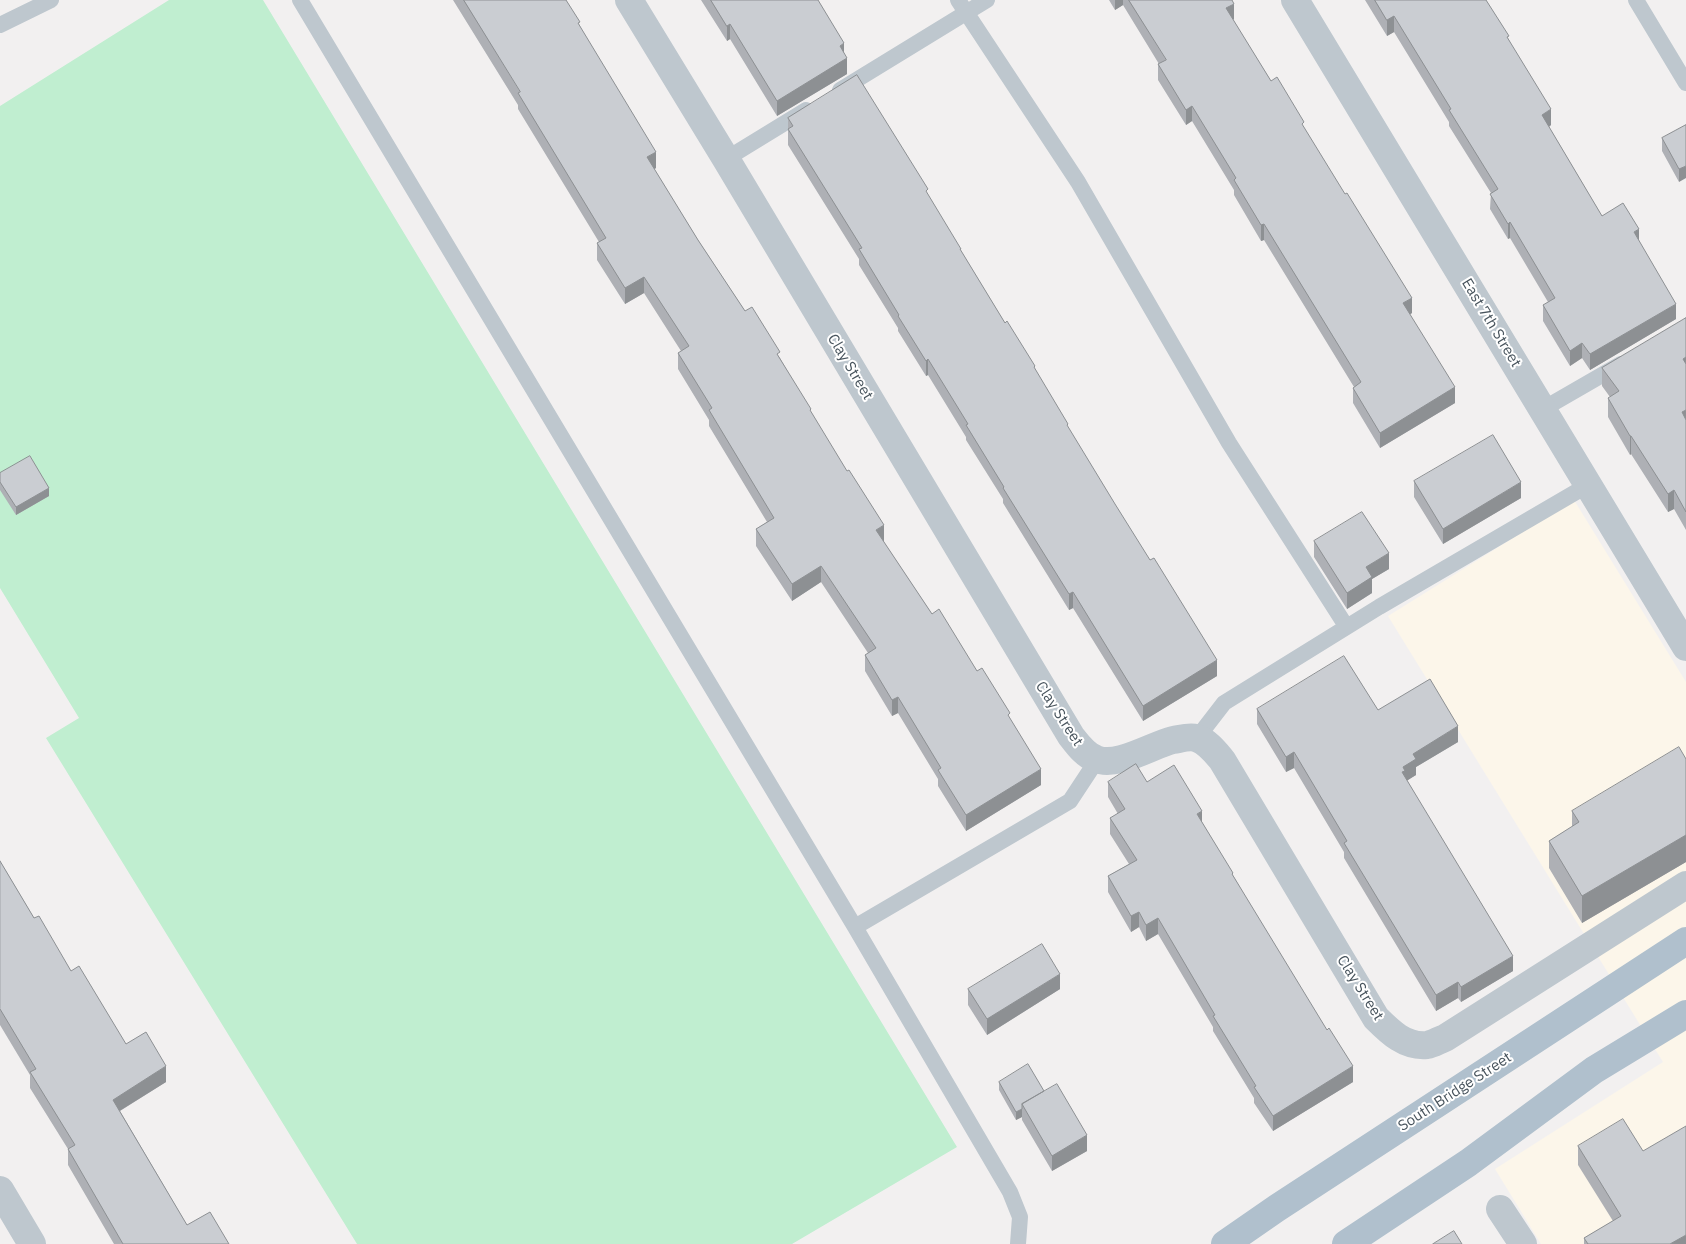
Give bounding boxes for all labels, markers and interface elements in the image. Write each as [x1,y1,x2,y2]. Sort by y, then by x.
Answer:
street label: East 7th Street [1457,275,1525,371]
street label: Clay Street [823,331,877,403]
street label: Clay Street [1031,678,1087,750]
street label: Clay Street [1333,952,1387,1024]
street label: South Bridge Street [1395,1049,1515,1135]

